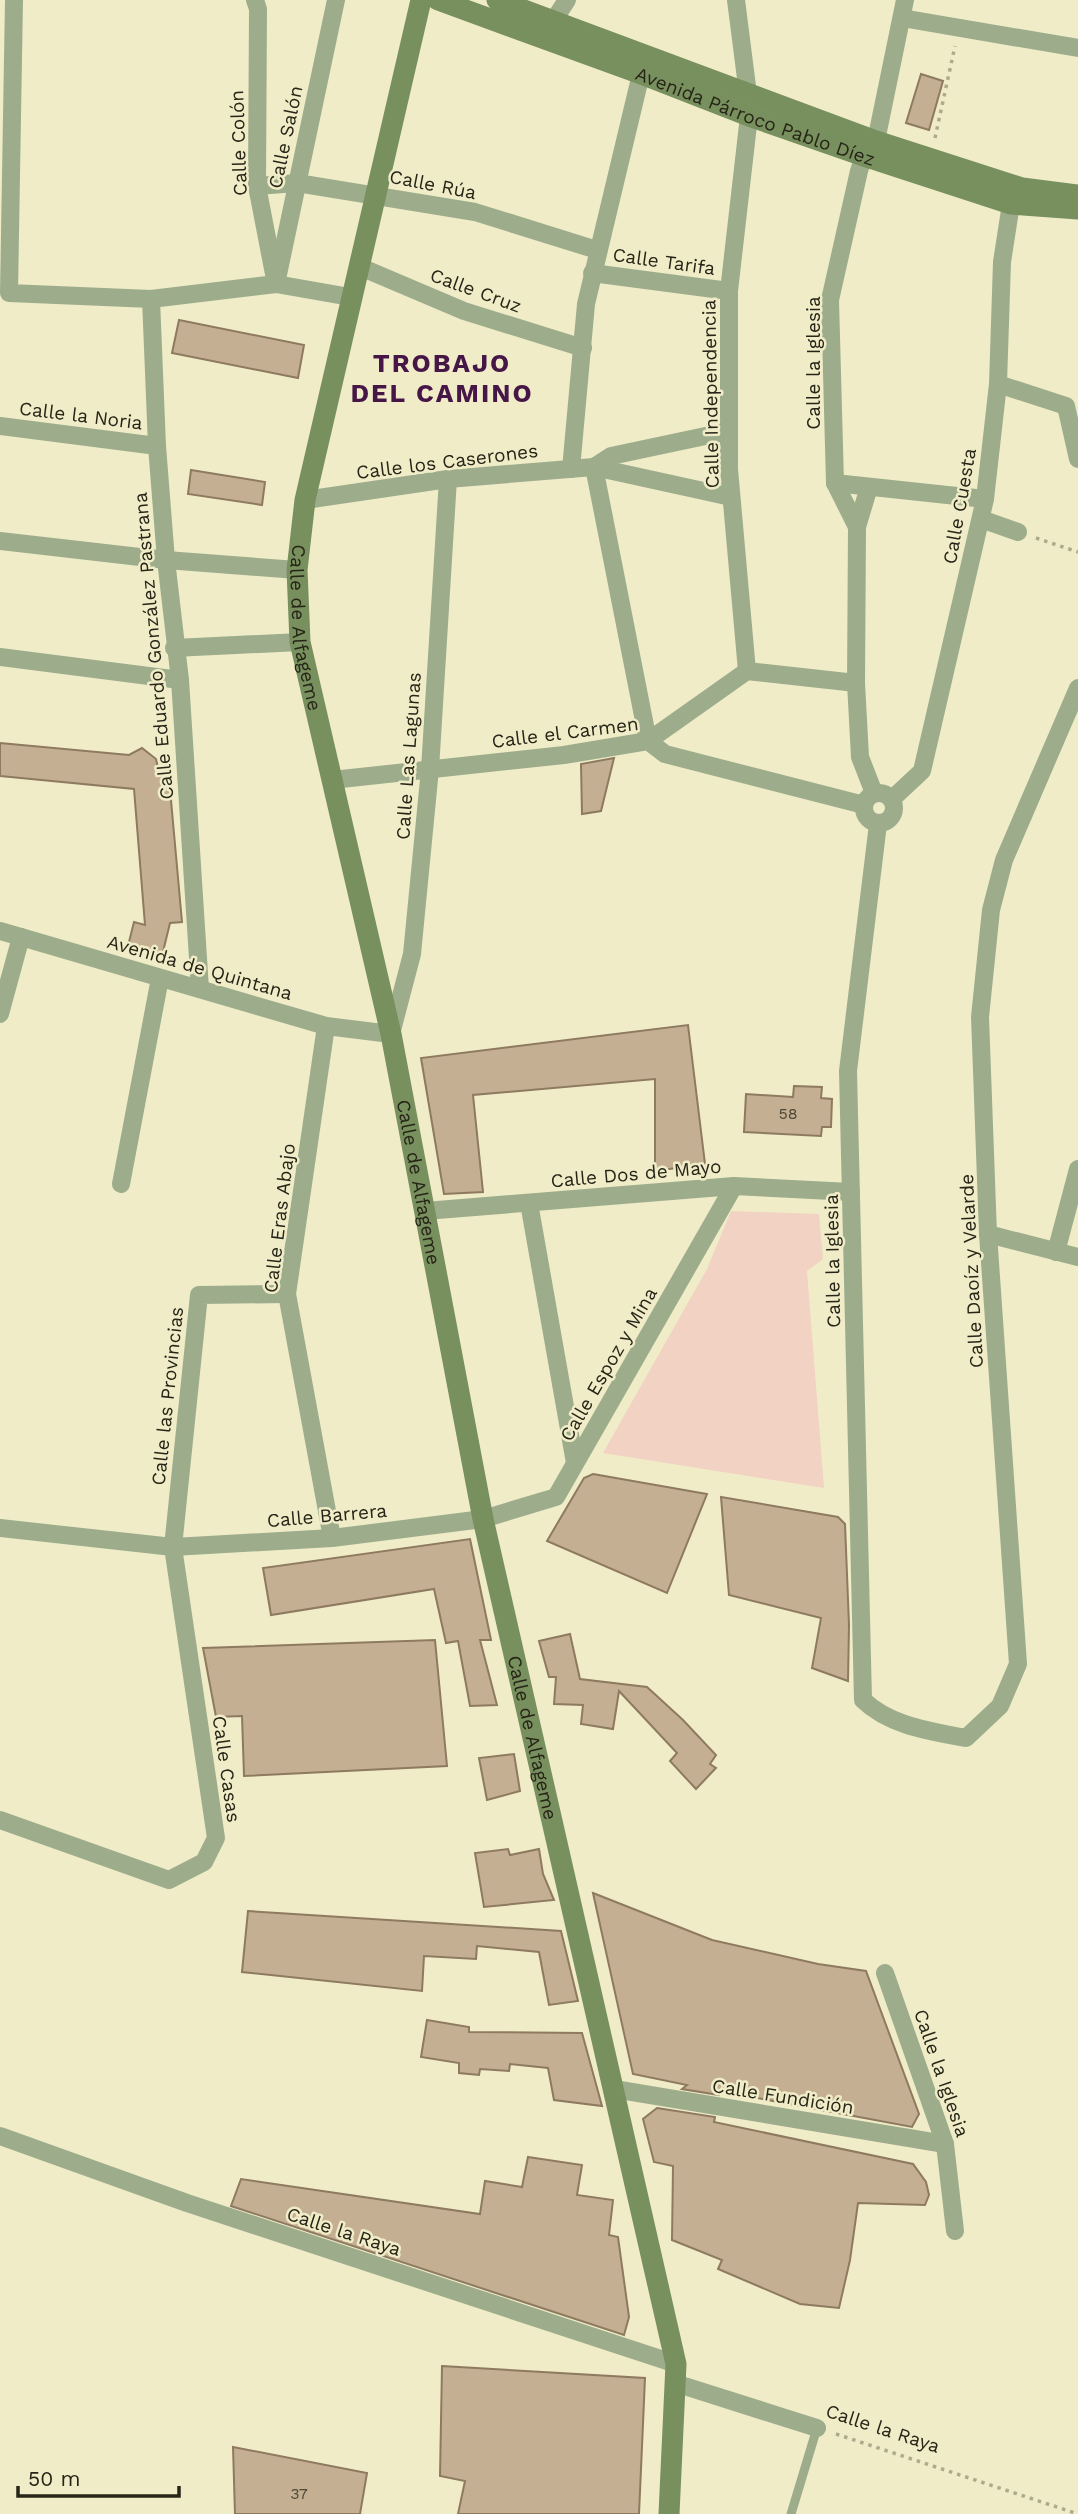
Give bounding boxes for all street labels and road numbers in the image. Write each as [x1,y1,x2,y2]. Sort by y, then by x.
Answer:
street label: Avenida Párroco Pablo Díez [632,62,878,171]
street label: Calle Salón [263,84,308,191]
street label: Calle Colón [225,89,252,196]
street label: Calle Rúa [388,165,478,204]
street label: Calle Tarifa [611,243,717,280]
street label: Calle Cruz [427,263,525,318]
street label: Calle la Iglesia [802,296,825,430]
street label: Calle Independencia [697,299,724,489]
street label: Calle la Noria [18,397,144,435]
street label: Calle los Caserones [355,439,539,484]
street label: Calle Cuesta [938,446,981,566]
street label: Calle Eduardo González Pastrana [129,491,178,801]
street label: Calle de Alfageme [285,543,327,713]
street label: Calle Las Lagunas [391,671,426,841]
street label: Calle el Carmen [490,712,640,753]
street label: Avenida de Quintana [105,930,295,1005]
street label: Calle de Alfageme [392,1098,446,1267]
street label: Calle Eras Abajo [259,1142,300,1294]
street label: Calle Dos de Mayo [550,1155,722,1192]
street label: Calle Daoíz y Velarde [955,1173,988,1369]
street label: Calle la Iglesia [820,1194,845,1328]
street label: Calle Espoz y Mina [555,1283,662,1445]
street label: Calle las Provincias [147,1306,188,1487]
street label: Calle Barrera [266,1499,388,1532]
street label: Calle de Alfageme [503,1653,562,1822]
street label: Calle Casas [208,1714,245,1824]
street label: Calle la Iglesia [909,2006,974,2140]
street label: Calle Fundición [711,2074,855,2119]
street label: Calle la Raya [284,2202,404,2261]
street label: Calle la Raya [823,2399,943,2458]

